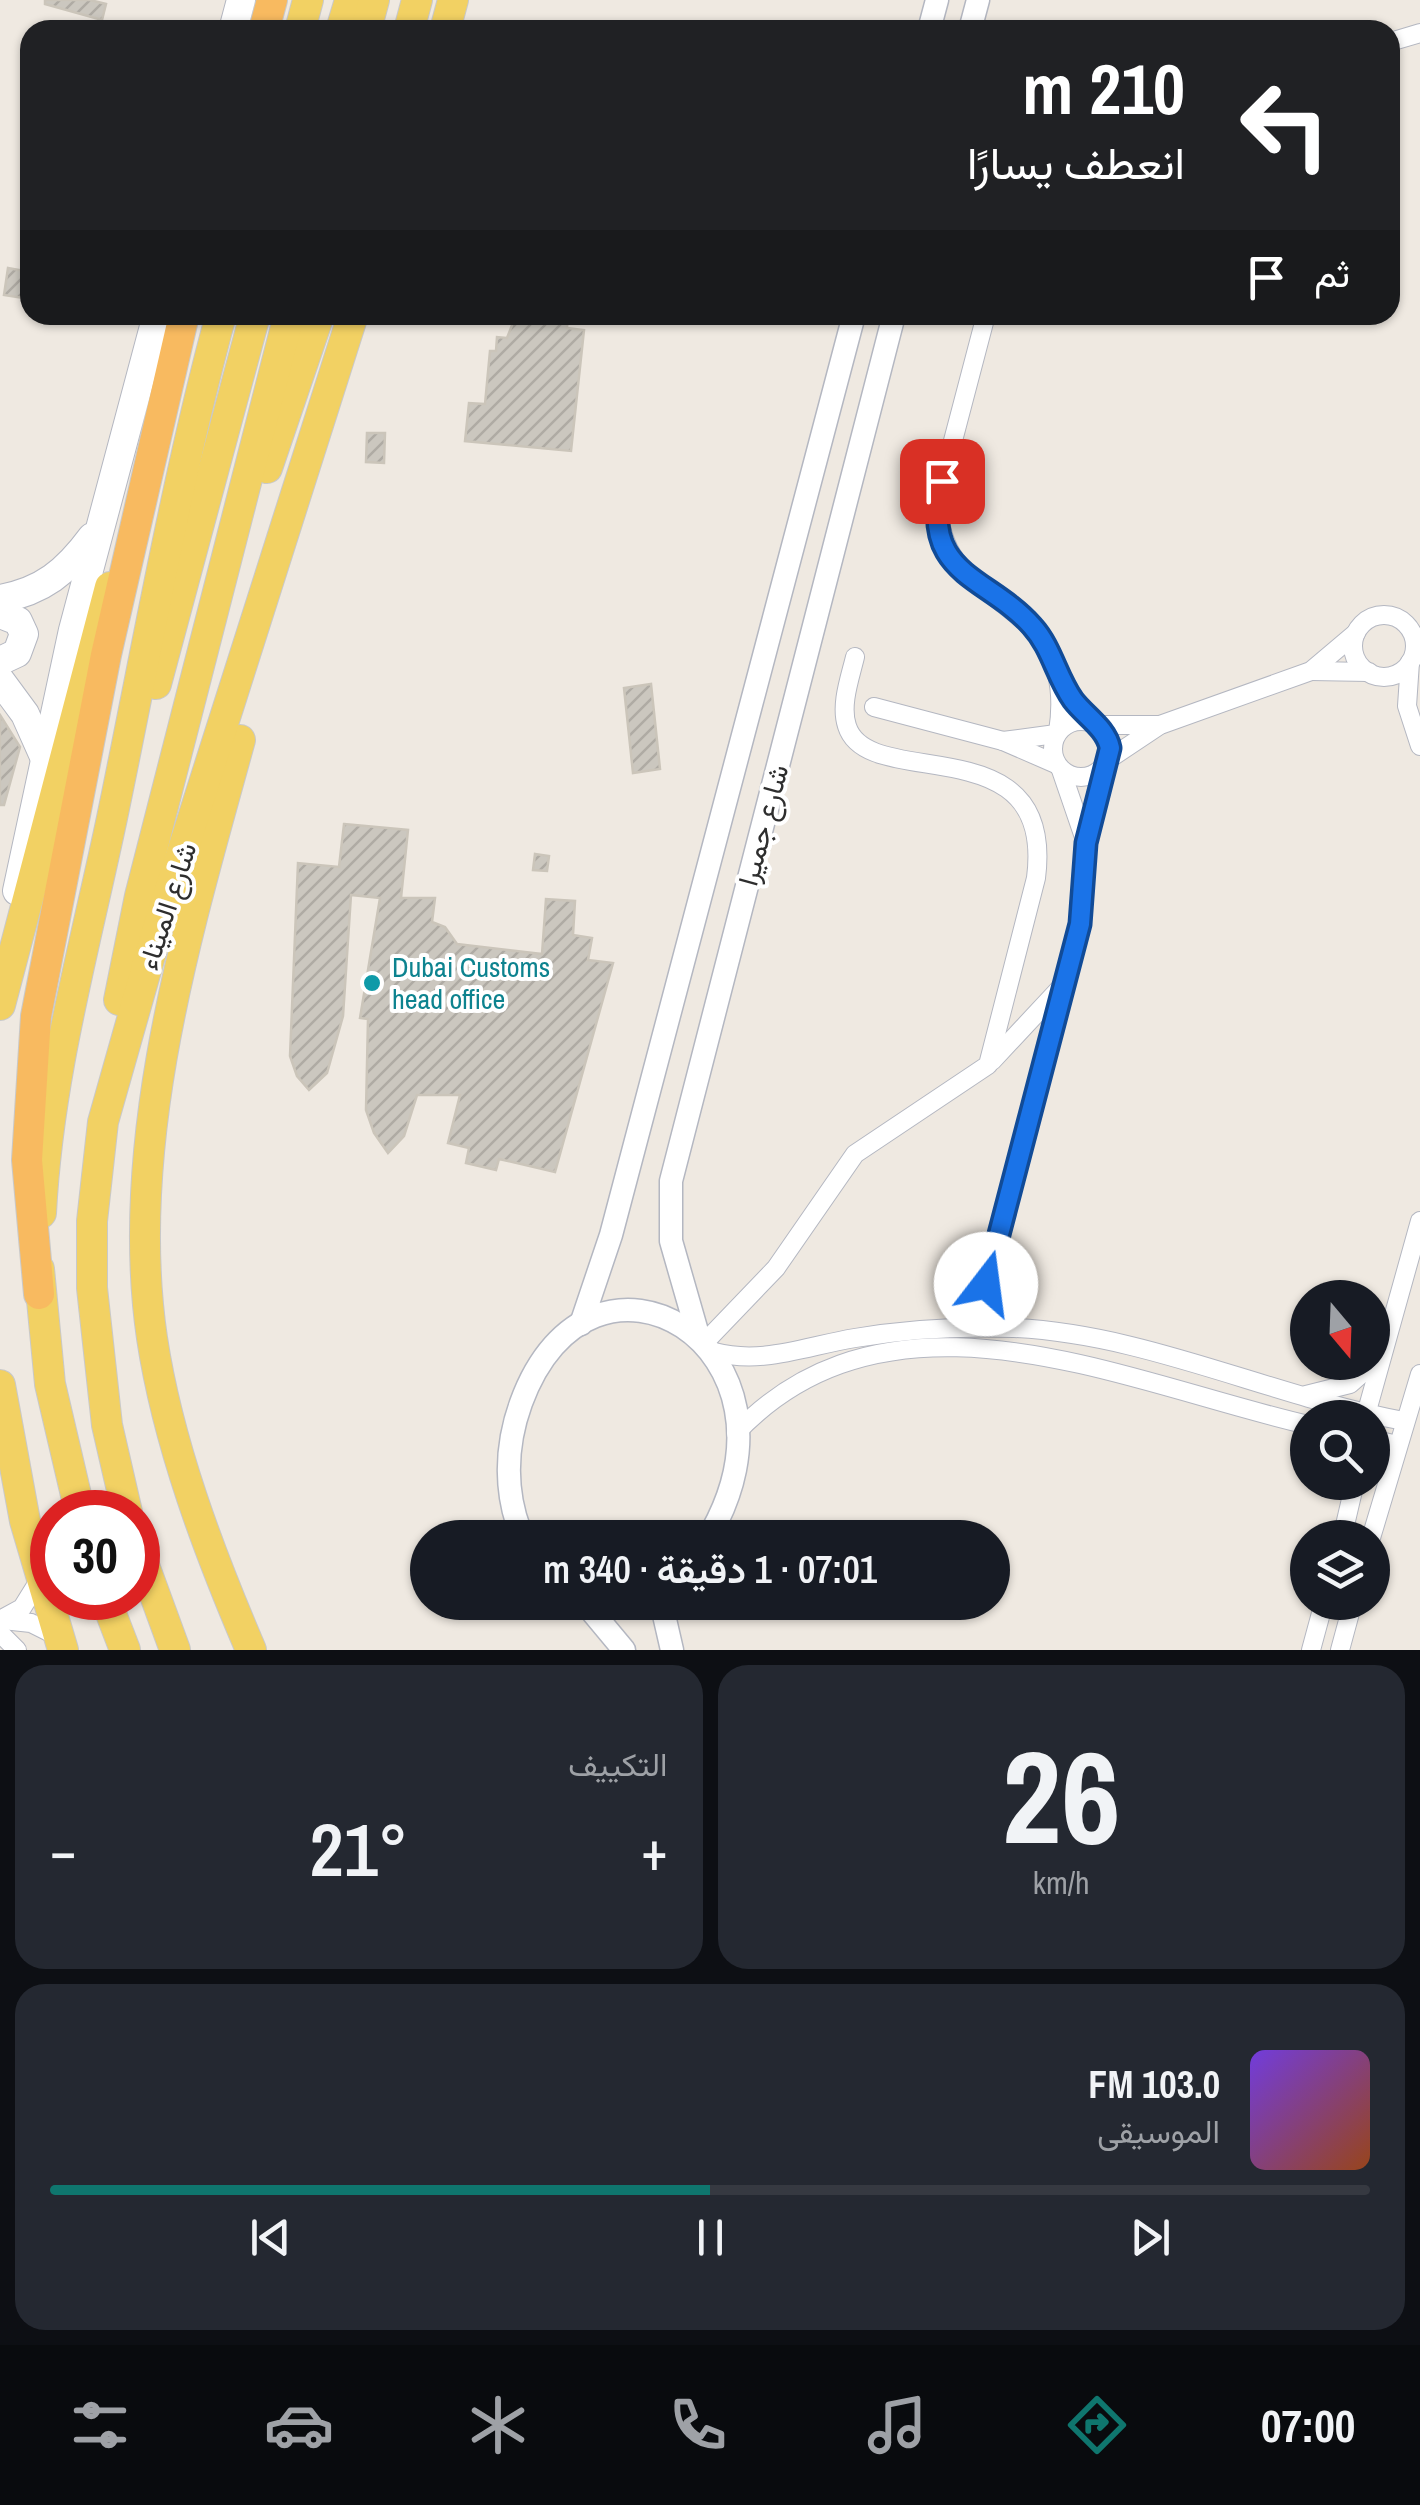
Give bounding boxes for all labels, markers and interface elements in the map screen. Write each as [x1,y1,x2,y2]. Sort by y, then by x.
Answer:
text: 210 m [1022,42,1185,136]
icon: left [1220,60,1350,190]
text: انعطف يسارًا [967,132,1185,193]
text: ثم [1314,248,1350,299]
icon: arrive [1239,250,1294,305]
pin [900,439,985,524]
icon: arrive [915,454,970,509]
street label: شارع جميرا [729,760,797,890]
street label: شارع الميناء [129,838,205,974]
place label: Dubai Customs head office [392,948,550,1018]
marker: Dubai Customs head office [361,972,383,994]
position arrow [934,1232,1038,1336]
north arrow [1290,1280,1390,1380]
map controls [1290,1280,1390,1620]
button: search [1290,1400,1390,1500]
speed limit sign: 30 [30,1490,160,1620]
button: layers [1290,1520,1390,1620]
text: 07:01 · 1 دقيقة · 340 m [543,1544,877,1595]
text: 26 [1002,1708,1121,1884]
text: التكييف [568,1743,668,1786]
text: 21° [310,1798,408,1899]
text: − [50,1813,76,1887]
text: + [641,1813,668,1887]
text: km/h [1033,1861,1090,1904]
text: 103.0 FM [1088,2059,1220,2110]
text: الموسيقى [1097,2110,1220,2153]
icon: previous [243,2210,298,2265]
icon: pause [683,2210,738,2265]
icon: next [1123,2210,1178,2265]
icon: filters [65,2390,135,2460]
icon: car [264,2390,334,2460]
icon: climate [463,2390,533,2460]
icon: phone [663,2390,733,2460]
icon: music [862,2390,932,2460]
icon: directions [1062,2390,1132,2460]
text: 07:00 [1261,2395,1355,2456]

